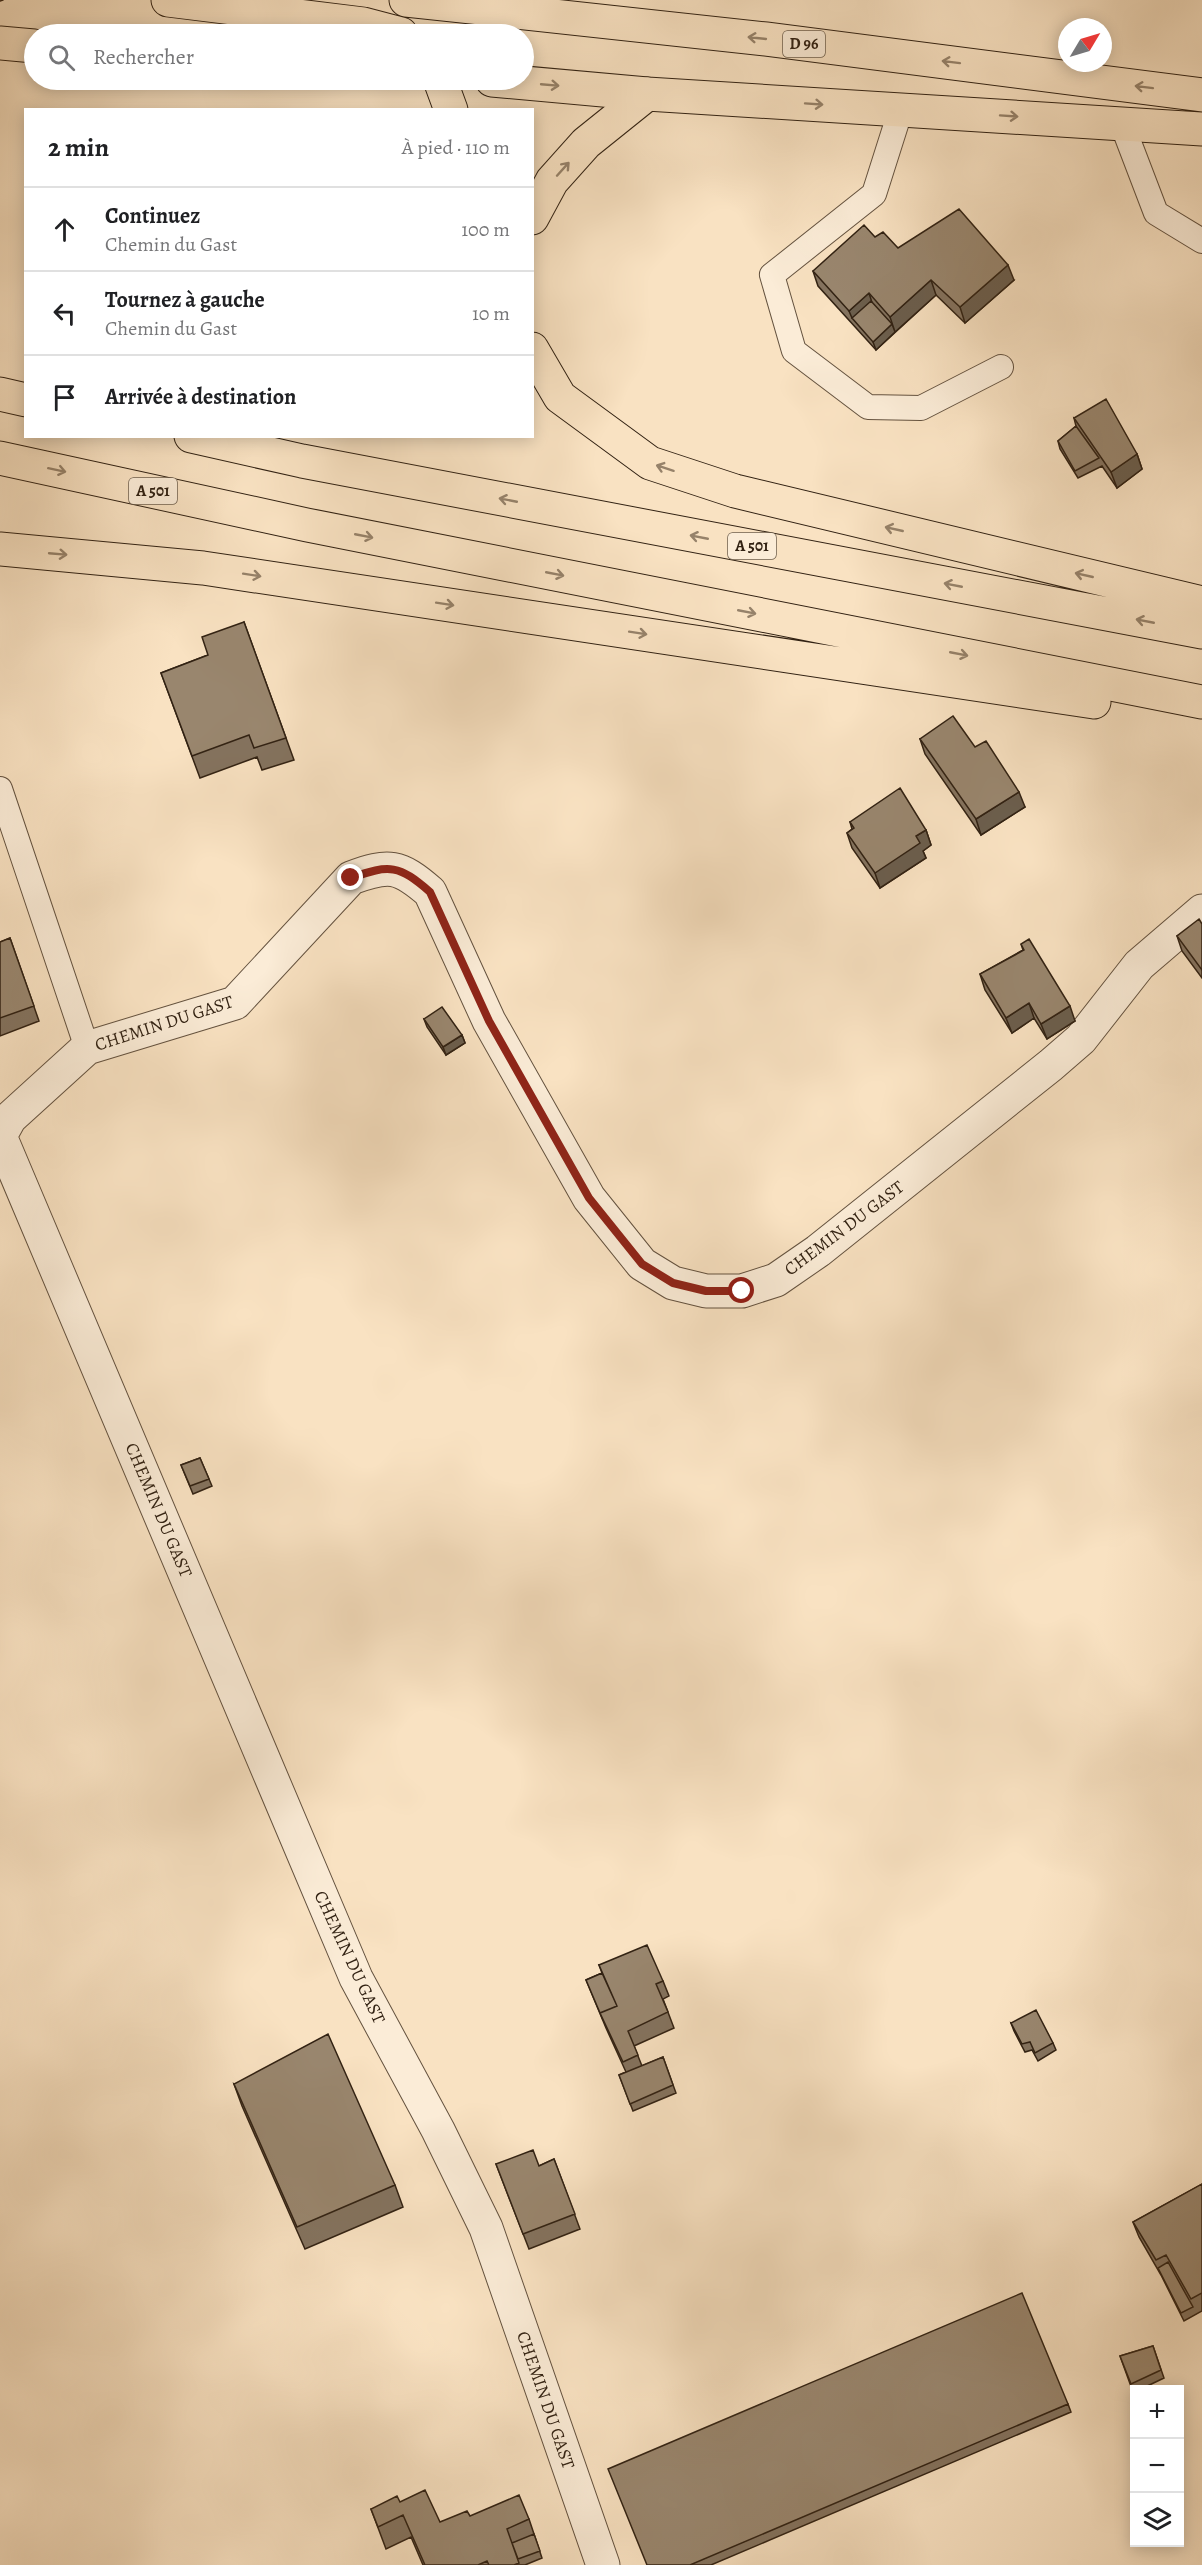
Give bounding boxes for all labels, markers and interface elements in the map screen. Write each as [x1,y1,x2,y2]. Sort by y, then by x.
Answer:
north arrow [1058,18,1112,72]
search box [24,24,534,90]
road number: D 96 [783,31,825,57]
one-way arrow [748,32,768,43]
icon: search [45,41,78,74]
text: Rechercher [93,42,194,72]
one-way arrow [941,57,961,68]
one-way arrow [540,80,560,91]
one-way arrow [1135,82,1154,93]
one-way arrow [804,99,823,110]
one-way arrow [998,111,1018,122]
text: 2 min [48,130,109,165]
text: À pied · 110 m [402,134,510,161]
one-way arrow [556,161,570,176]
text: Continuez [105,201,200,231]
icon: ahead [48,213,81,246]
text: 100 m [461,216,510,243]
text: Chemin du Gast [105,231,237,258]
text: Tournez à gauche [105,285,265,315]
icon: left [48,297,81,330]
text: 10 m [472,300,510,327]
text: Chemin du Gast [105,315,237,342]
icon: arrive [48,381,81,414]
text: Arrivée à destination [105,382,296,412]
one-way arrow [656,462,675,473]
one-way arrow [47,465,66,477]
road number: A 501 [129,478,177,504]
one-way arrow [499,494,518,505]
one-way arrow [885,523,904,535]
one-way arrow [354,531,373,543]
one-way arrow [690,531,710,542]
road number: A 501 [728,533,776,559]
one-way arrow [48,549,68,560]
one-way arrow [1075,568,1094,580]
one-way arrow [545,569,565,580]
one-way arrow [242,570,261,581]
one-way arrow [944,579,963,590]
one-way arrow [435,599,454,610]
one-way arrow [736,607,756,618]
one-way arrow [1135,615,1155,626]
one-way arrow [627,627,647,638]
one-way arrow [948,649,968,660]
route end [337,864,363,890]
street label: CHEMIN DU GAST [92,989,236,1057]
street label: CHEMIN DU GAST [779,1175,909,1281]
route start [728,1277,754,1303]
street label: CHEMIN DU GAST [120,1439,198,1581]
street label: CHEMIN DU GAST [309,1887,391,2028]
street label: CHEMIN DU GAST [511,2328,581,2472]
map controls [1130,2385,1184,2547]
button: + [1130,2385,1184,2439]
button: − [1130,2439,1184,2493]
button: layers [1130,2493,1184,2547]

